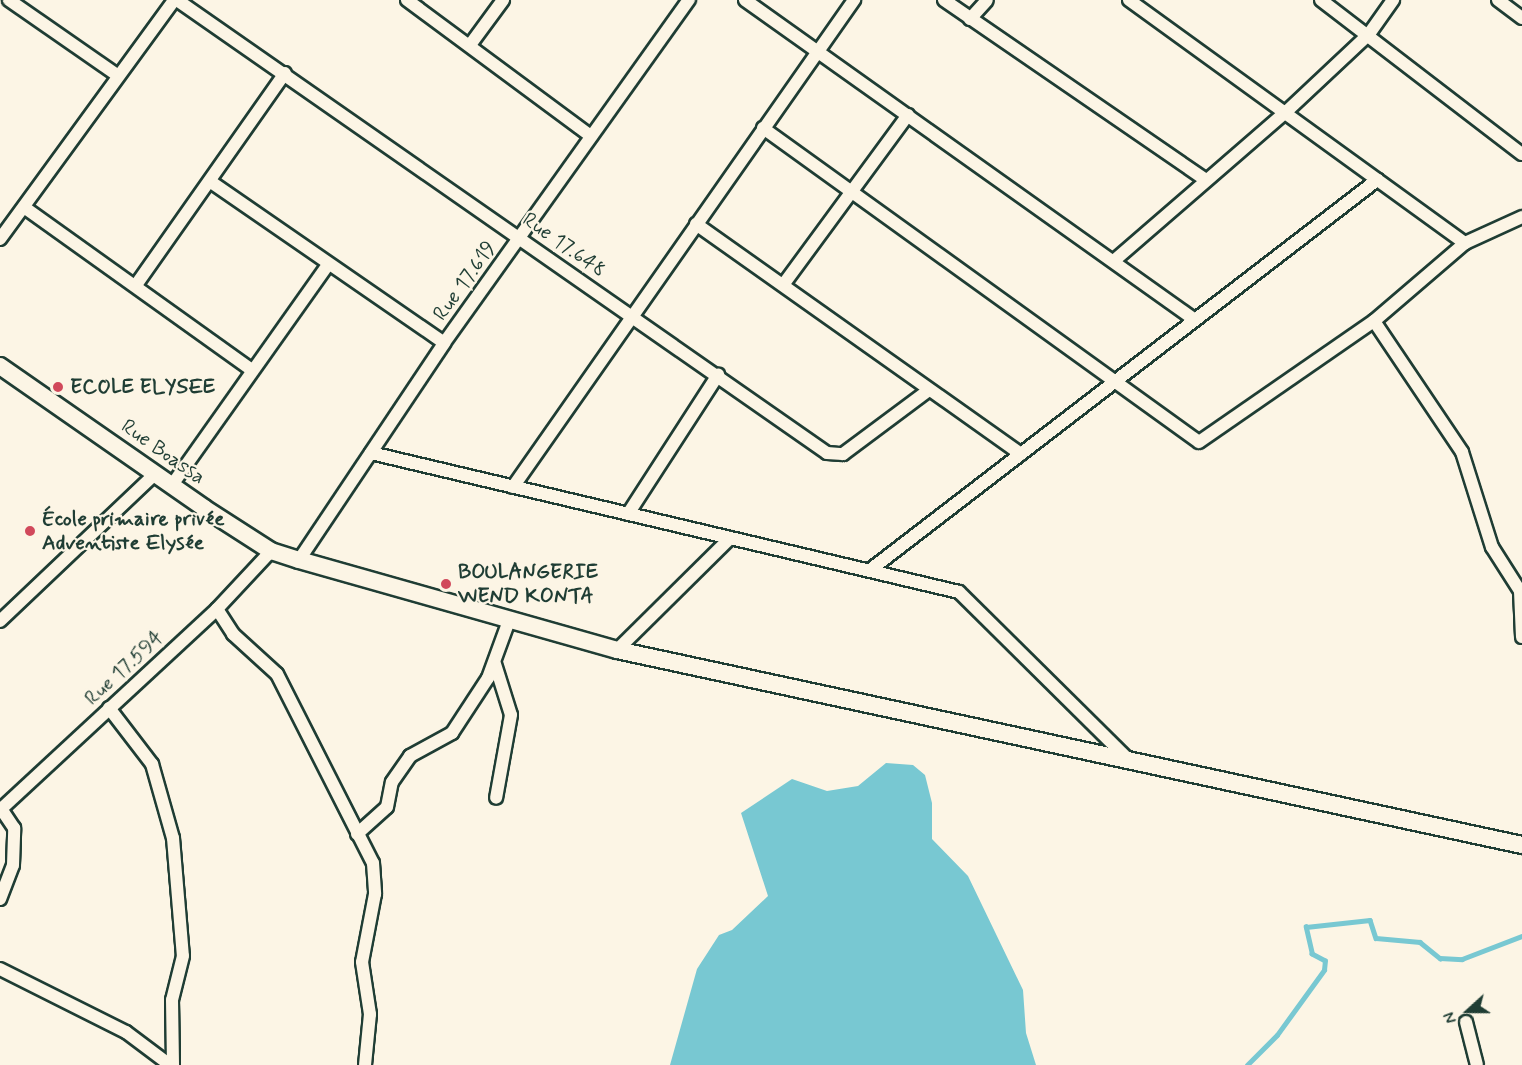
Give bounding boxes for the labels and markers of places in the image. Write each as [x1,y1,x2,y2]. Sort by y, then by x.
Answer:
place label: ECOLE ELYSEE [70,374,215,400]
marker: ECOLE ELYSEE [51,380,65,394]
place label: École primaire privée Adventiste Elysée [42,506,227,556]
marker: École primaire privée Adventiste Elysée [23,524,37,538]
place label: BOULANGERIE WEND KONTA [458,559,598,609]
marker: BOULANGERIE WEND KONTA [439,577,453,591]

